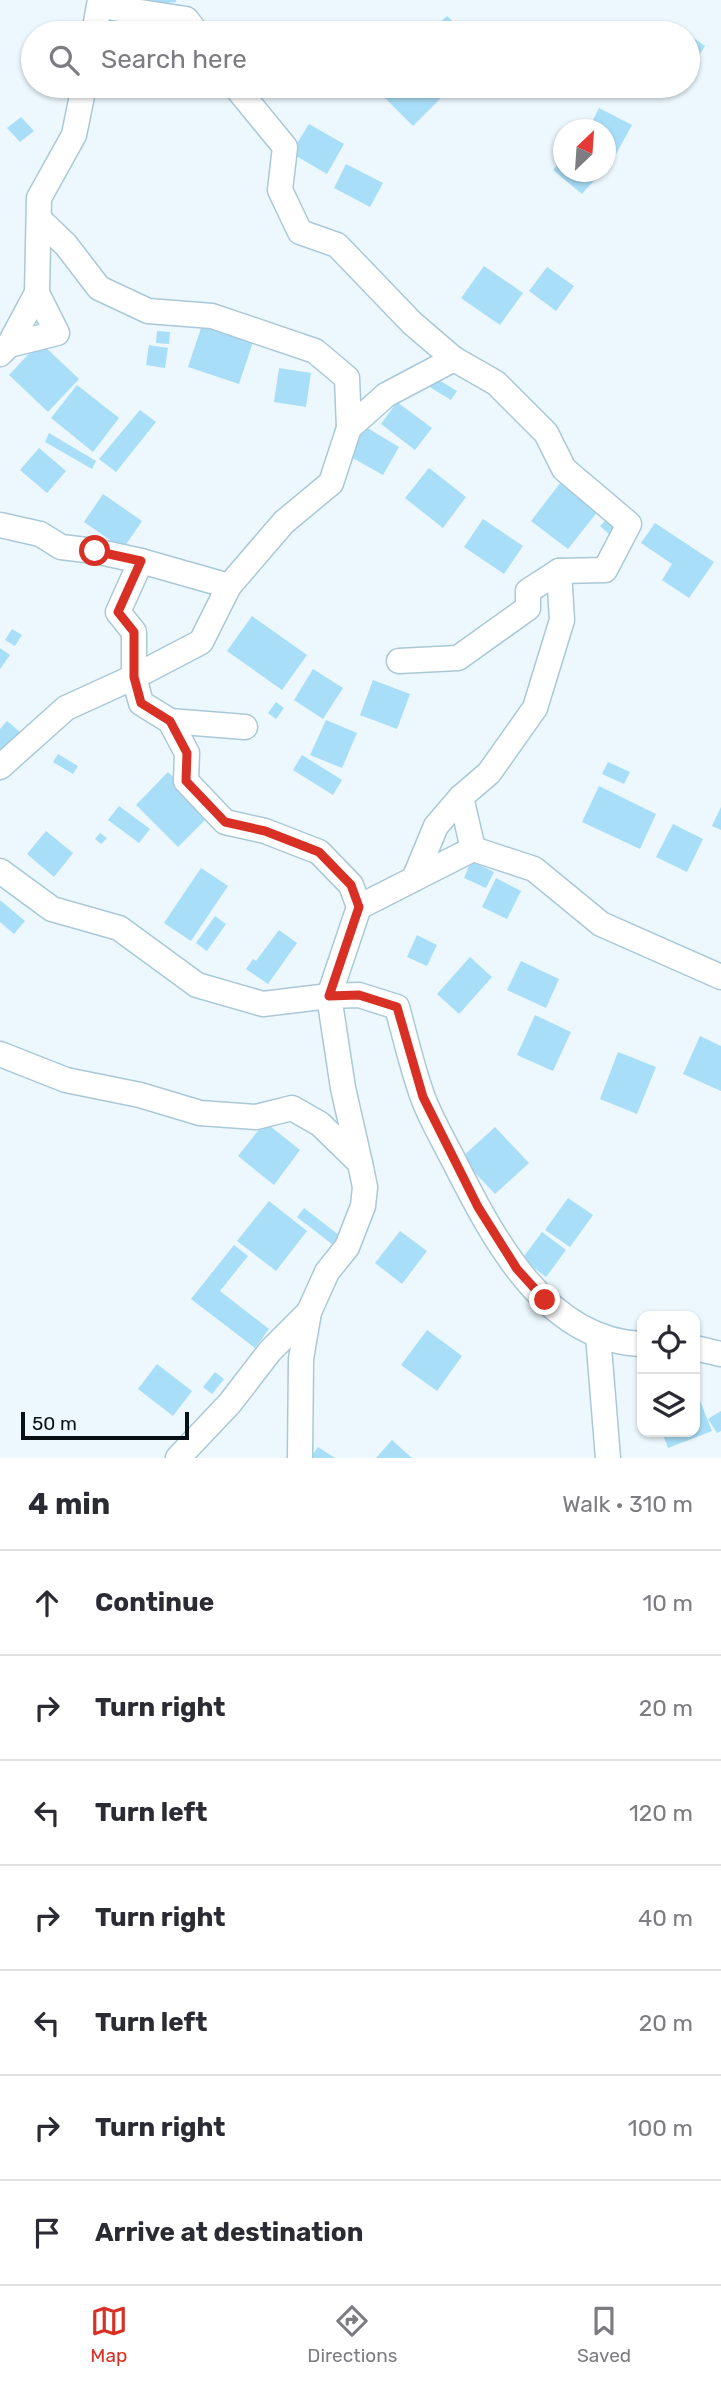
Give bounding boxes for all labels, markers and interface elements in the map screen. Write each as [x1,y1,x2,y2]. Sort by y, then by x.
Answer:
search box [21,21,700,98]
icon: search [45,41,83,79]
text: Search here [101,44,247,75]
north arrow [553,119,616,182]
route start [79,535,110,566]
route end [529,1284,560,1315]
map controls [637,1311,700,1437]
button: locate [637,1311,700,1374]
button: layers [637,1374,700,1437]
scale bar [21,1409,189,1441]
text: 50 m [32,1412,77,1435]
text: 4 min [28,1486,110,1522]
text: Walk · 310 m [562,1490,693,1518]
icon: ahead [28,1584,66,1622]
text: Continue [95,1587,214,1618]
text: 10 m [642,1589,693,1617]
icon: right [28,1689,66,1727]
text: Turn right [95,1692,225,1723]
text: 20 m [639,1694,693,1722]
icon: left [28,1794,66,1832]
text: Turn left [95,1797,207,1828]
text: 120 m [629,1799,693,1827]
icon: right [28,1899,66,1937]
text: Turn right [95,1902,225,1933]
text: 40 m [638,1904,693,1932]
icon: left [28,2004,66,2042]
text: Turn left [95,2007,207,2038]
text: 20 m [639,2009,693,2037]
icon: right [28,2109,66,2147]
text: Turn right [95,2112,225,2143]
text: 100 m [628,2114,693,2142]
icon: arrive [28,2214,66,2252]
text: Arrive at destination [95,2217,363,2248]
tab: Map [90,2302,128,2367]
tab: Directions [307,2302,397,2367]
tab: Saved [577,2302,631,2367]

